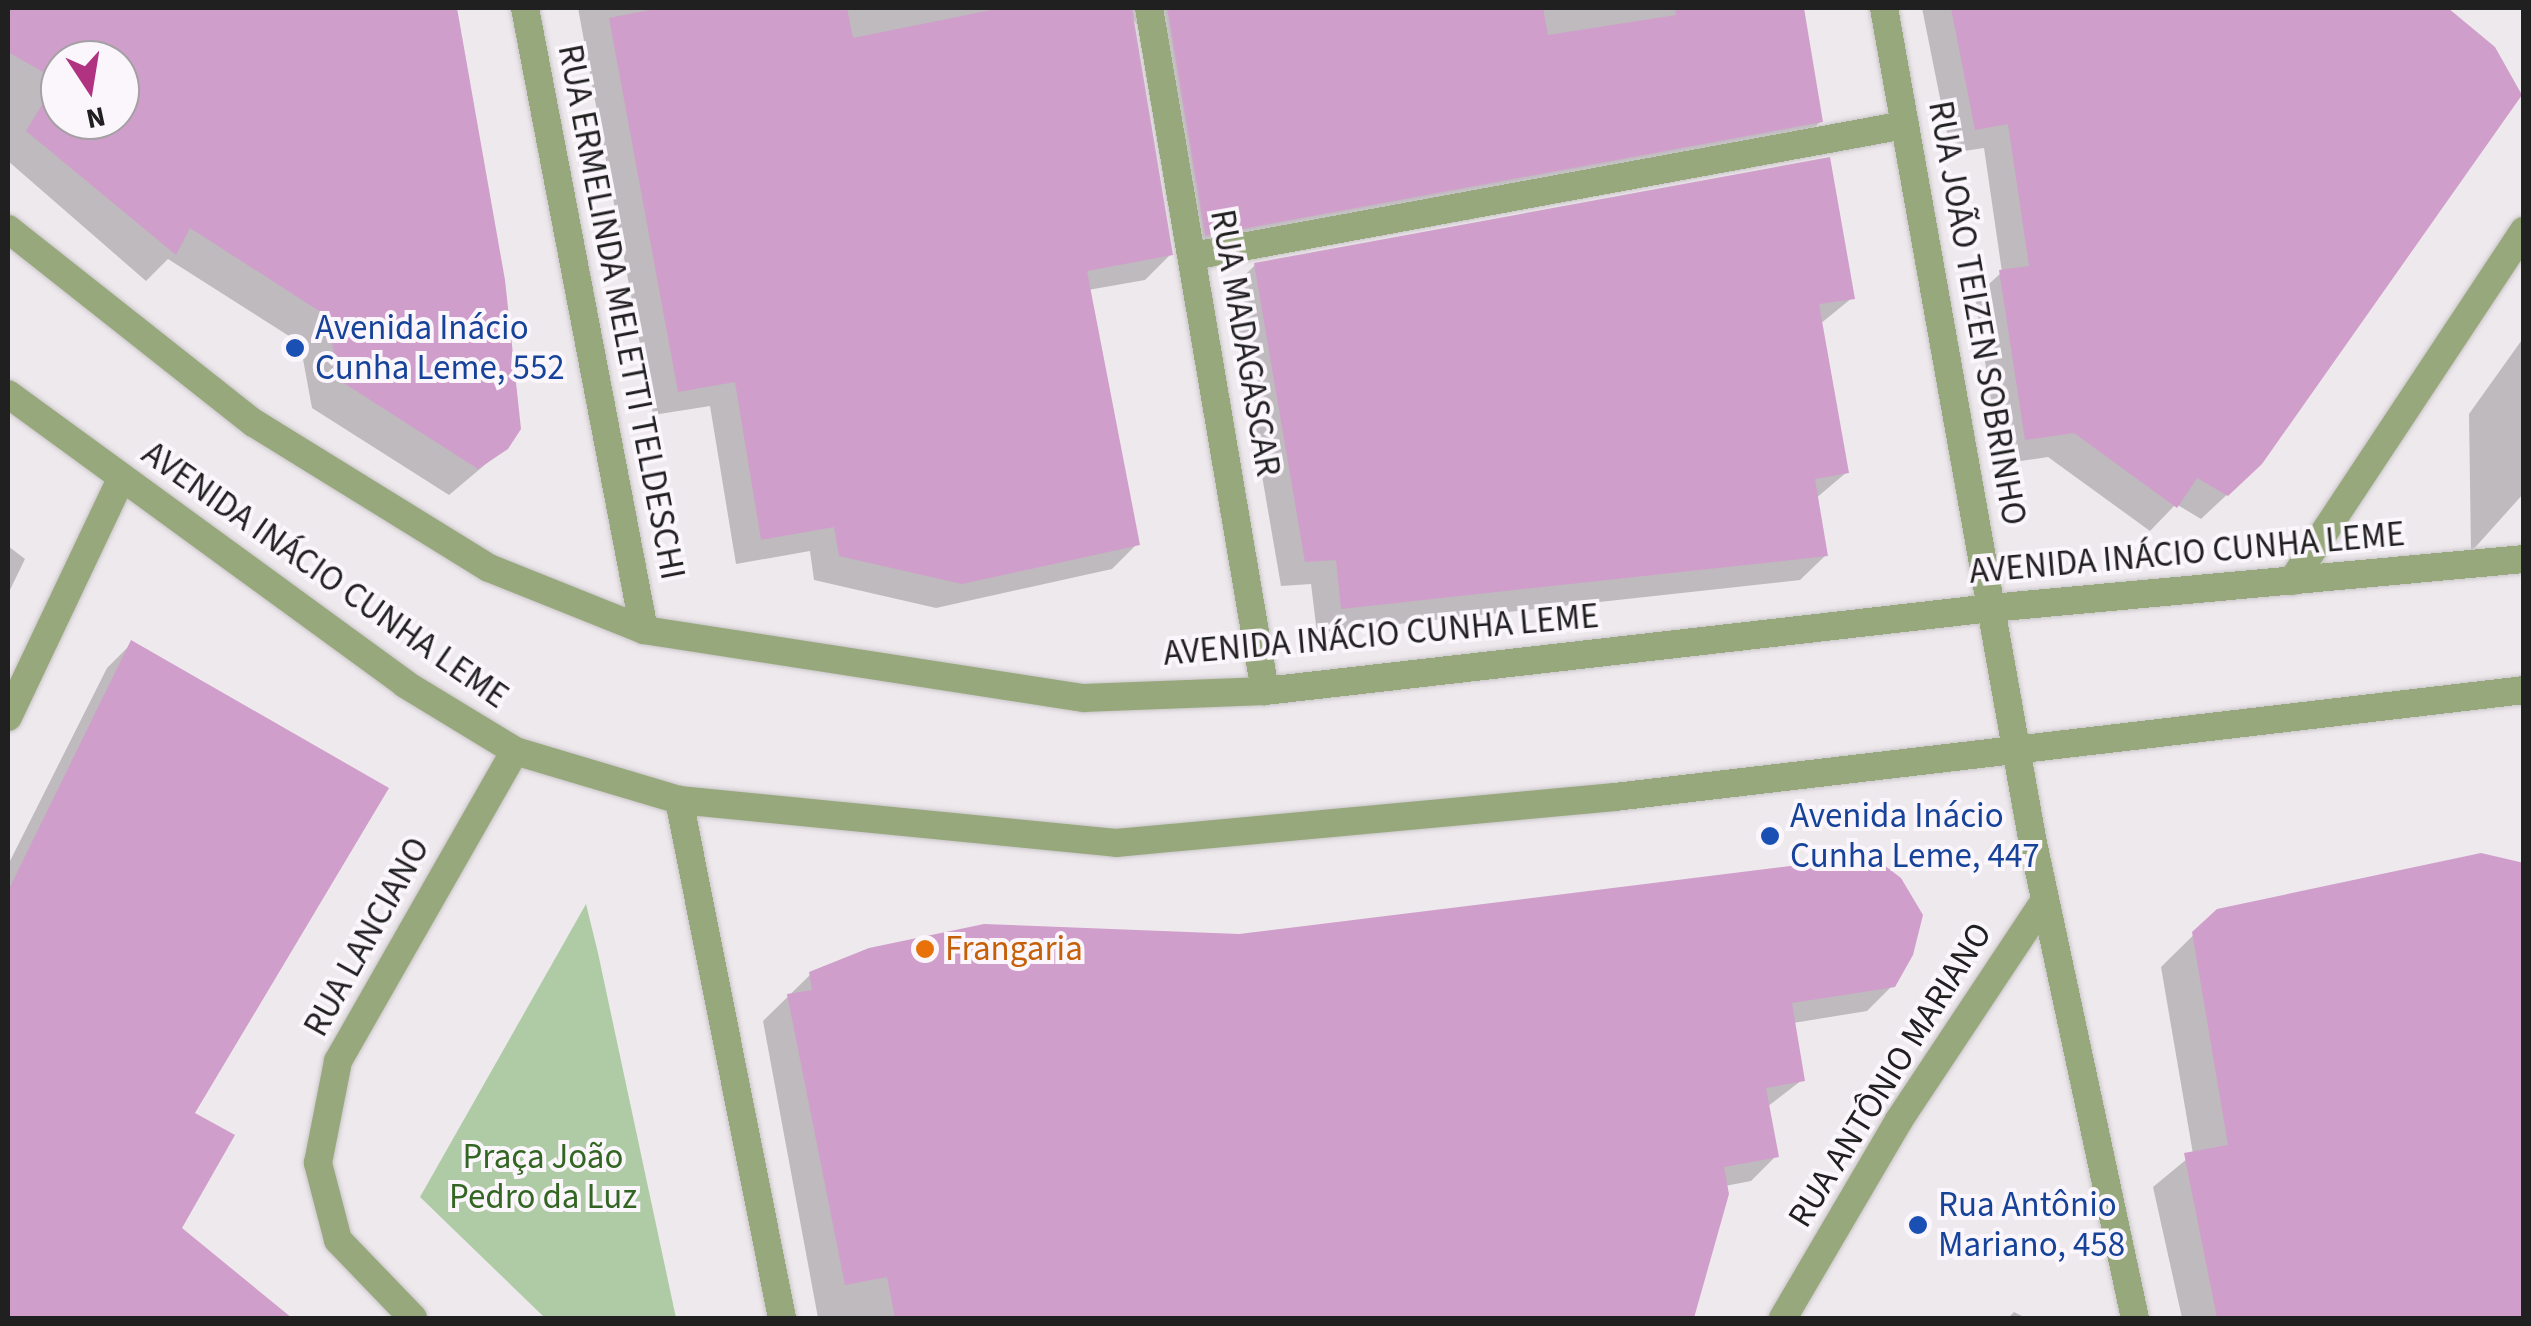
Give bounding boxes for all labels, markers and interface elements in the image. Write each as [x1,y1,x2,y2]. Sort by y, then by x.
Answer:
north arrow [40,40,140,140]
street label: RUA ERMELINDA MELETTI TELDESCHI [548,41,694,583]
text: N [83,96,109,139]
street label: RUA JOÃO TEIZEN SOBRINHO [1919,98,2035,528]
street label: RUA MADAGASCAR [1201,206,1289,480]
place label: Avenida Inácio Cunha Leme, 552 [315,307,565,389]
marker: Avenida Inácio Cunha Leme, 552 [284,337,306,359]
street label: AVENIDA INÁCIO CUNHA LEME [134,433,516,717]
street label: AVENIDA INÁCIO CUNHA LEME [1968,513,2406,593]
street label: AVENIDA INÁCIO CUNHA LEME [1162,595,1600,675]
place label: Avenida Inácio Cunha Leme, 447 [1790,795,2040,877]
marker: Avenida Inácio Cunha Leme, 447 [1759,825,1781,847]
street label: RUA LANCIANO [295,830,439,1044]
street label: RUA ANTÔNIO MARIANO [1779,915,2001,1235]
place label: Frangaria [945,928,1083,970]
marker: Frangaria [914,938,936,960]
park label: Praça João Pedro da Luz [449,1136,637,1218]
place label: Rua Antônio Mariano, 458 [1938,1184,2125,1266]
marker: Rua Antônio Mariano, 458 [1907,1214,1929,1236]

